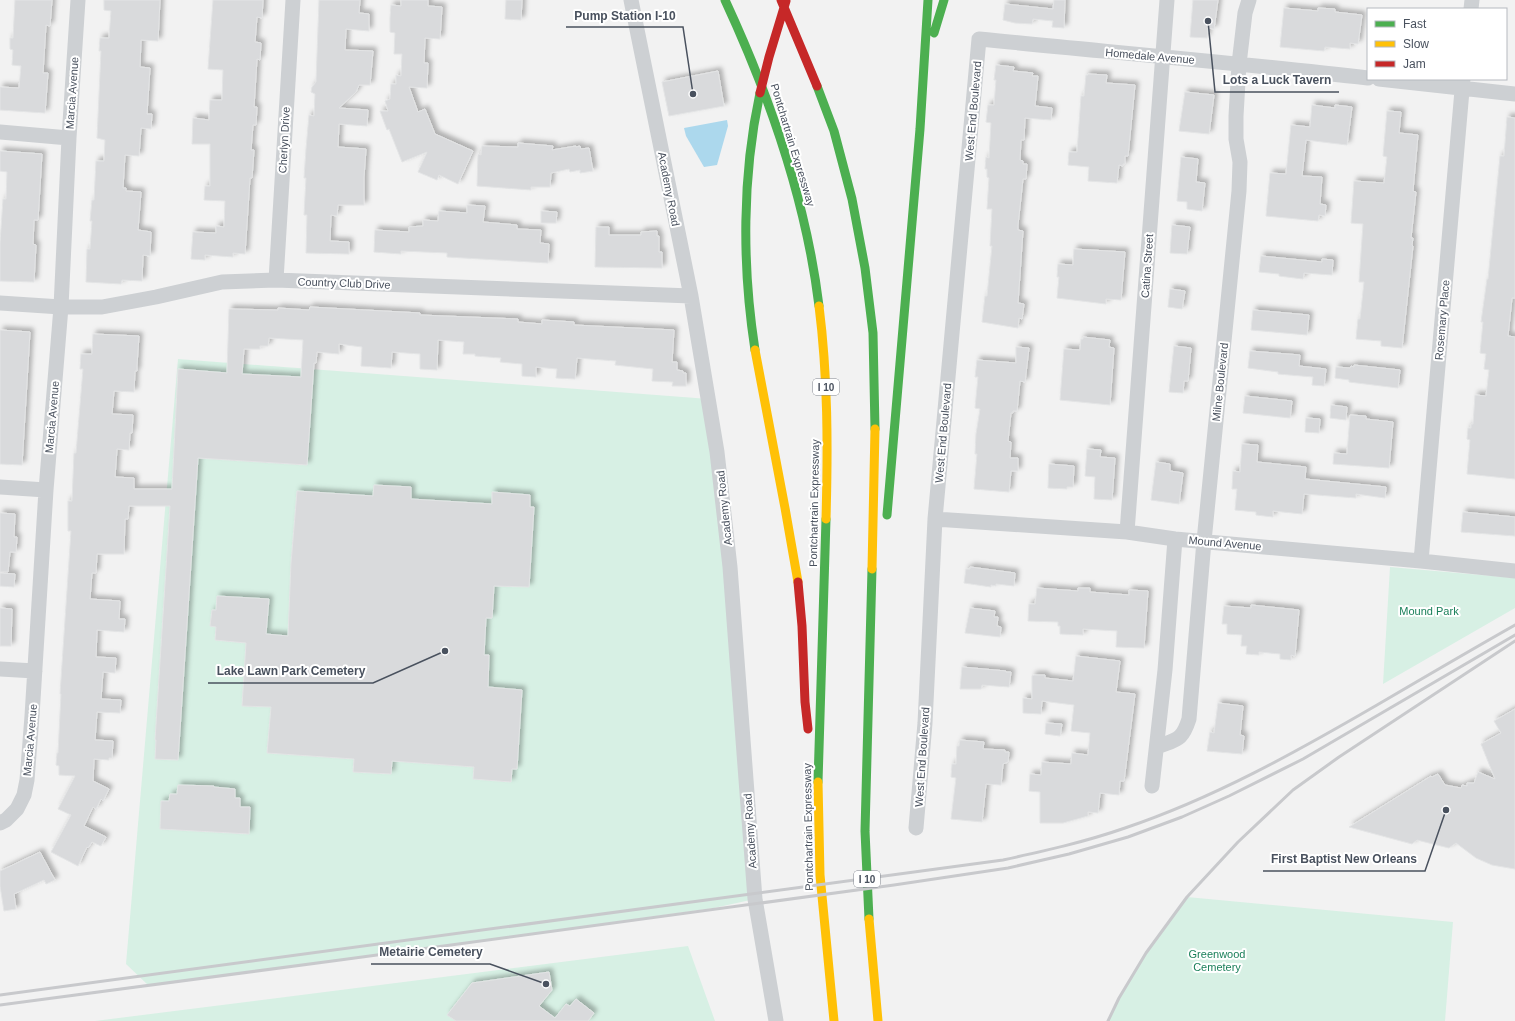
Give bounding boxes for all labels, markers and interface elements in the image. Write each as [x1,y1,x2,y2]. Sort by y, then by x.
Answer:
callout: Pump Station I-10 [566,3,683,27]
legend [1367,8,1507,80]
text: Pump Station I-10 [574,9,676,23]
text: Fast [1403,17,1427,31]
text: Slow [1403,37,1429,51]
street label: Homedale Avenue [1105,46,1195,66]
street label: Marcia Avenue [63,56,81,130]
text: Jam [1403,57,1426,71]
street label: West End Boulevard [963,61,983,161]
callout: Lots a Luck Tavern [1215,68,1339,92]
text: Lots a Luck Tavern [1223,73,1331,87]
street label: Pontchartrain Expressway [769,82,818,208]
street label: Cherlyn Drive [276,106,292,174]
street label: Academy Road [656,151,682,227]
street label: Catina Street [1139,234,1155,298]
street label: Country Club Drive [297,275,391,291]
street label: Rosemary Place [1433,279,1451,361]
street label: Milne Boulevard [1210,342,1230,422]
road number: I 10 [813,379,839,395]
street label: Marcia Avenue [43,380,61,454]
street label: West End Boulevard [933,383,953,483]
street label: Pontchartrain Expressway [807,439,821,567]
street label: Academy Road [714,470,734,546]
street label: Mound Avenue [1188,534,1262,552]
park label: Mound Park [1399,605,1459,617]
callout: Lake Lawn Park Cemetery [208,659,373,683]
text: Lake Lawn Park Cemetery [217,664,366,678]
street label: Marcia Avenue [21,703,39,777]
street label: West End Boulevard [913,707,931,807]
street label: Pontchartrain Expressway [801,763,815,891]
street label: Academy Road [741,793,759,869]
callout: First Baptist New Orleans [1263,847,1425,871]
text: First Baptist New Orleans [1271,852,1417,866]
road number: I 10 [854,871,880,887]
callout: Metairie Cemetery [371,940,490,964]
text: Metairie Cemetery [379,945,483,959]
park label: Greenwood Cemetery [1189,948,1245,973]

